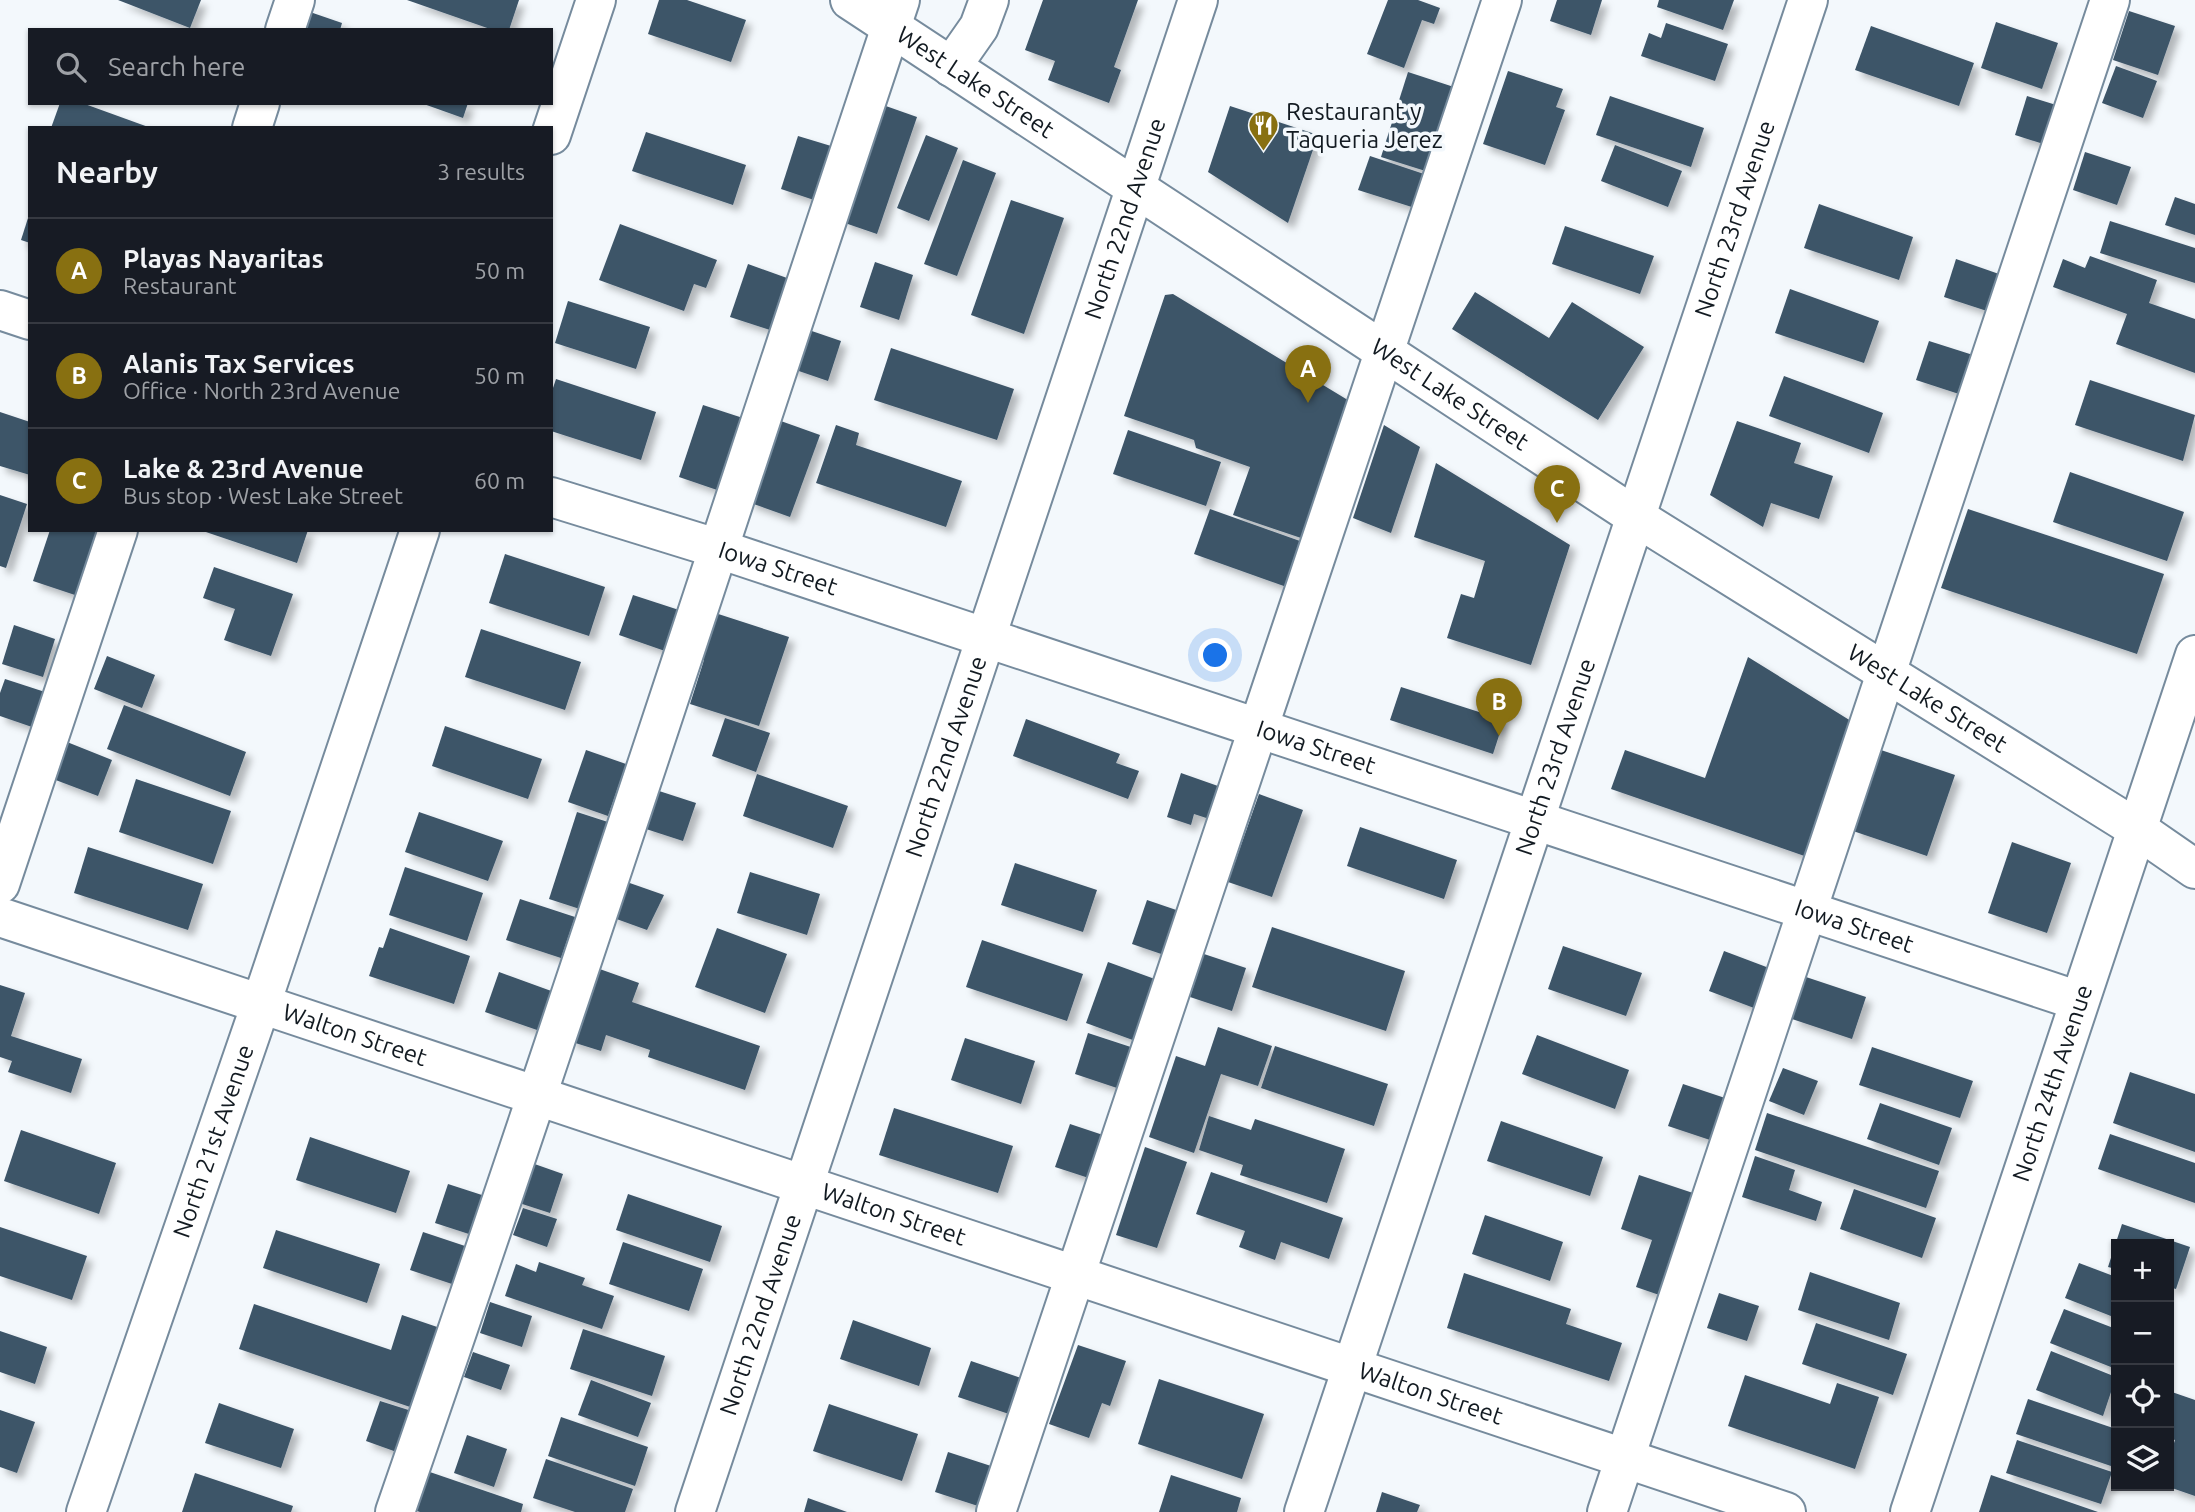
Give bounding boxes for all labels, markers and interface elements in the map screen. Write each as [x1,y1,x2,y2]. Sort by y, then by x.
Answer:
street label: West Lake Street [892,21,1060,144]
search box [28,28,553,105]
icon: search [52,48,90,86]
text: Search here [108,52,245,81]
place label: Restaurant y Taqueria Jerez [1286,98,1443,153]
restaurant icon: Restaurant y Taqueria Jerez [1246,109,1280,153]
street label: North 22nd Avenue [1079,115,1171,323]
street label: North 23rd Avenue [1689,117,1780,321]
text: Nearby [56,155,158,189]
text: 3 results [437,159,525,184]
text: Playas Nayaritas [123,244,324,273]
text: A [71,258,87,283]
text: 50 m [474,258,525,283]
text: Restaurant [123,273,237,298]
street label: West Lake Street [1366,333,1534,456]
pin: A [1285,345,1331,403]
text: Alanis Tax Services [123,349,355,378]
text: B [71,363,87,388]
text: 50 m [474,363,525,388]
text: Office · North 23rd Avenue [123,378,400,403]
text: Lake & 23rd Avenue [123,454,364,483]
pin: C [1534,465,1580,523]
text: C [72,468,86,493]
text: 60 m [474,468,525,493]
text: Bus stop · West Lake Street [123,483,403,508]
street label: Iowa Street [715,536,842,601]
your location [1198,638,1232,672]
street label: West Lake Street [1843,638,2013,758]
street label: North 22nd Avenue [900,653,992,861]
street label: North 23rd Avenue [1510,655,1601,858]
pin: B [1476,678,1522,736]
street label: Iowa Street [1253,715,1380,779]
street label: Iowa Street [1791,893,1918,958]
street label: North 24th Avenue [2007,981,2097,1185]
street label: Walton Street [280,998,431,1071]
street label: North 21st Avenue [167,1041,259,1241]
street label: Walton Street [818,1178,970,1251]
street label: North 22nd Avenue [714,1210,806,1418]
map controls [2111,1239,2174,1491]
button: + [2111,1239,2174,1302]
button: − [2111,1302,2174,1365]
street label: Walton Street [1355,1357,1507,1430]
button: locate [2111,1365,2174,1428]
button: layers [2111,1428,2174,1491]

